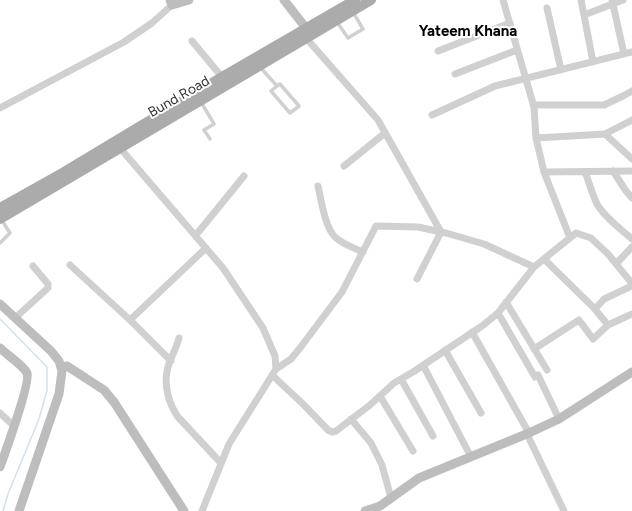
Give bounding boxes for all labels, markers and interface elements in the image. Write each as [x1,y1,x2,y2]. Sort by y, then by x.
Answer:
district label: Yateem Khana [419,23,517,41]
street label: Bund Road [145,73,213,121]

